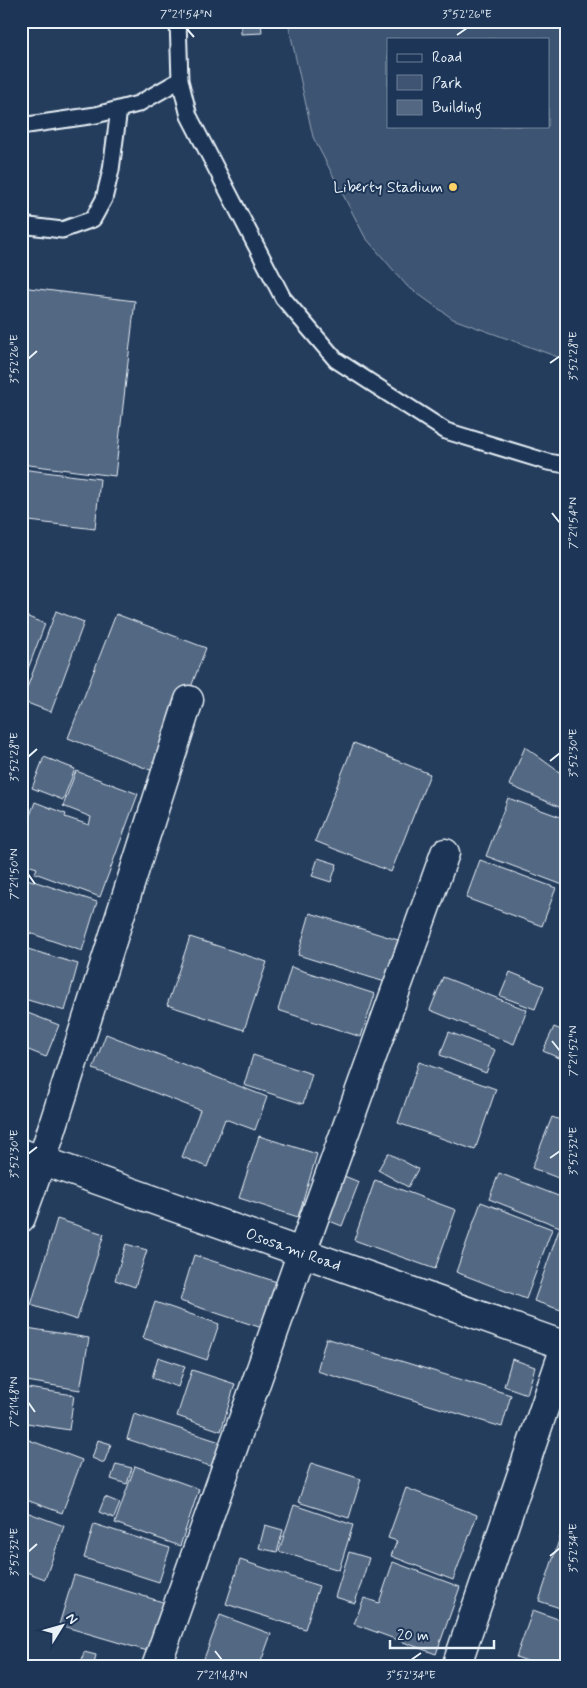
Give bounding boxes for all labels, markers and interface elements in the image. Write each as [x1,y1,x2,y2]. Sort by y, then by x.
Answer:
text: 7°21'54"N [160,7,212,23]
text: 3°52'26"E [442,7,492,23]
legend [387,38,550,128]
text: Road [432,48,462,68]
text: Park [432,74,462,94]
text: Building [432,98,482,119]
place label: Liberty Stadium [333,177,443,198]
marker: Liberty Stadium [447,181,459,193]
text: 3°52'28"E [566,331,582,381]
text: 3°52'26"E [7,334,23,384]
text: 7°21'54"N [566,497,582,549]
text: 3°52'30"E [566,728,582,778]
text: 3°52'28"E [7,732,23,782]
text: 7°21'50"N [7,848,23,900]
text: 7°21'52"N [566,1026,582,1076]
text: 3°52'32"E [566,1127,582,1175]
text: 3°52'30"E [7,1129,23,1179]
street label: Ososami Road [243,1223,344,1276]
text: 7°21'48"N [7,1377,23,1427]
text: 3°52'34"E [566,1523,582,1573]
text: 3°52'32"E [7,1528,23,1576]
north arrow [38,1600,88,1650]
text: N [62,1610,82,1628]
scale bar [390,1618,493,1650]
text: 20 m [397,1626,429,1646]
text: 7°21'48"N [197,1668,247,1684]
text: 3°52'34"E [386,1668,436,1684]

